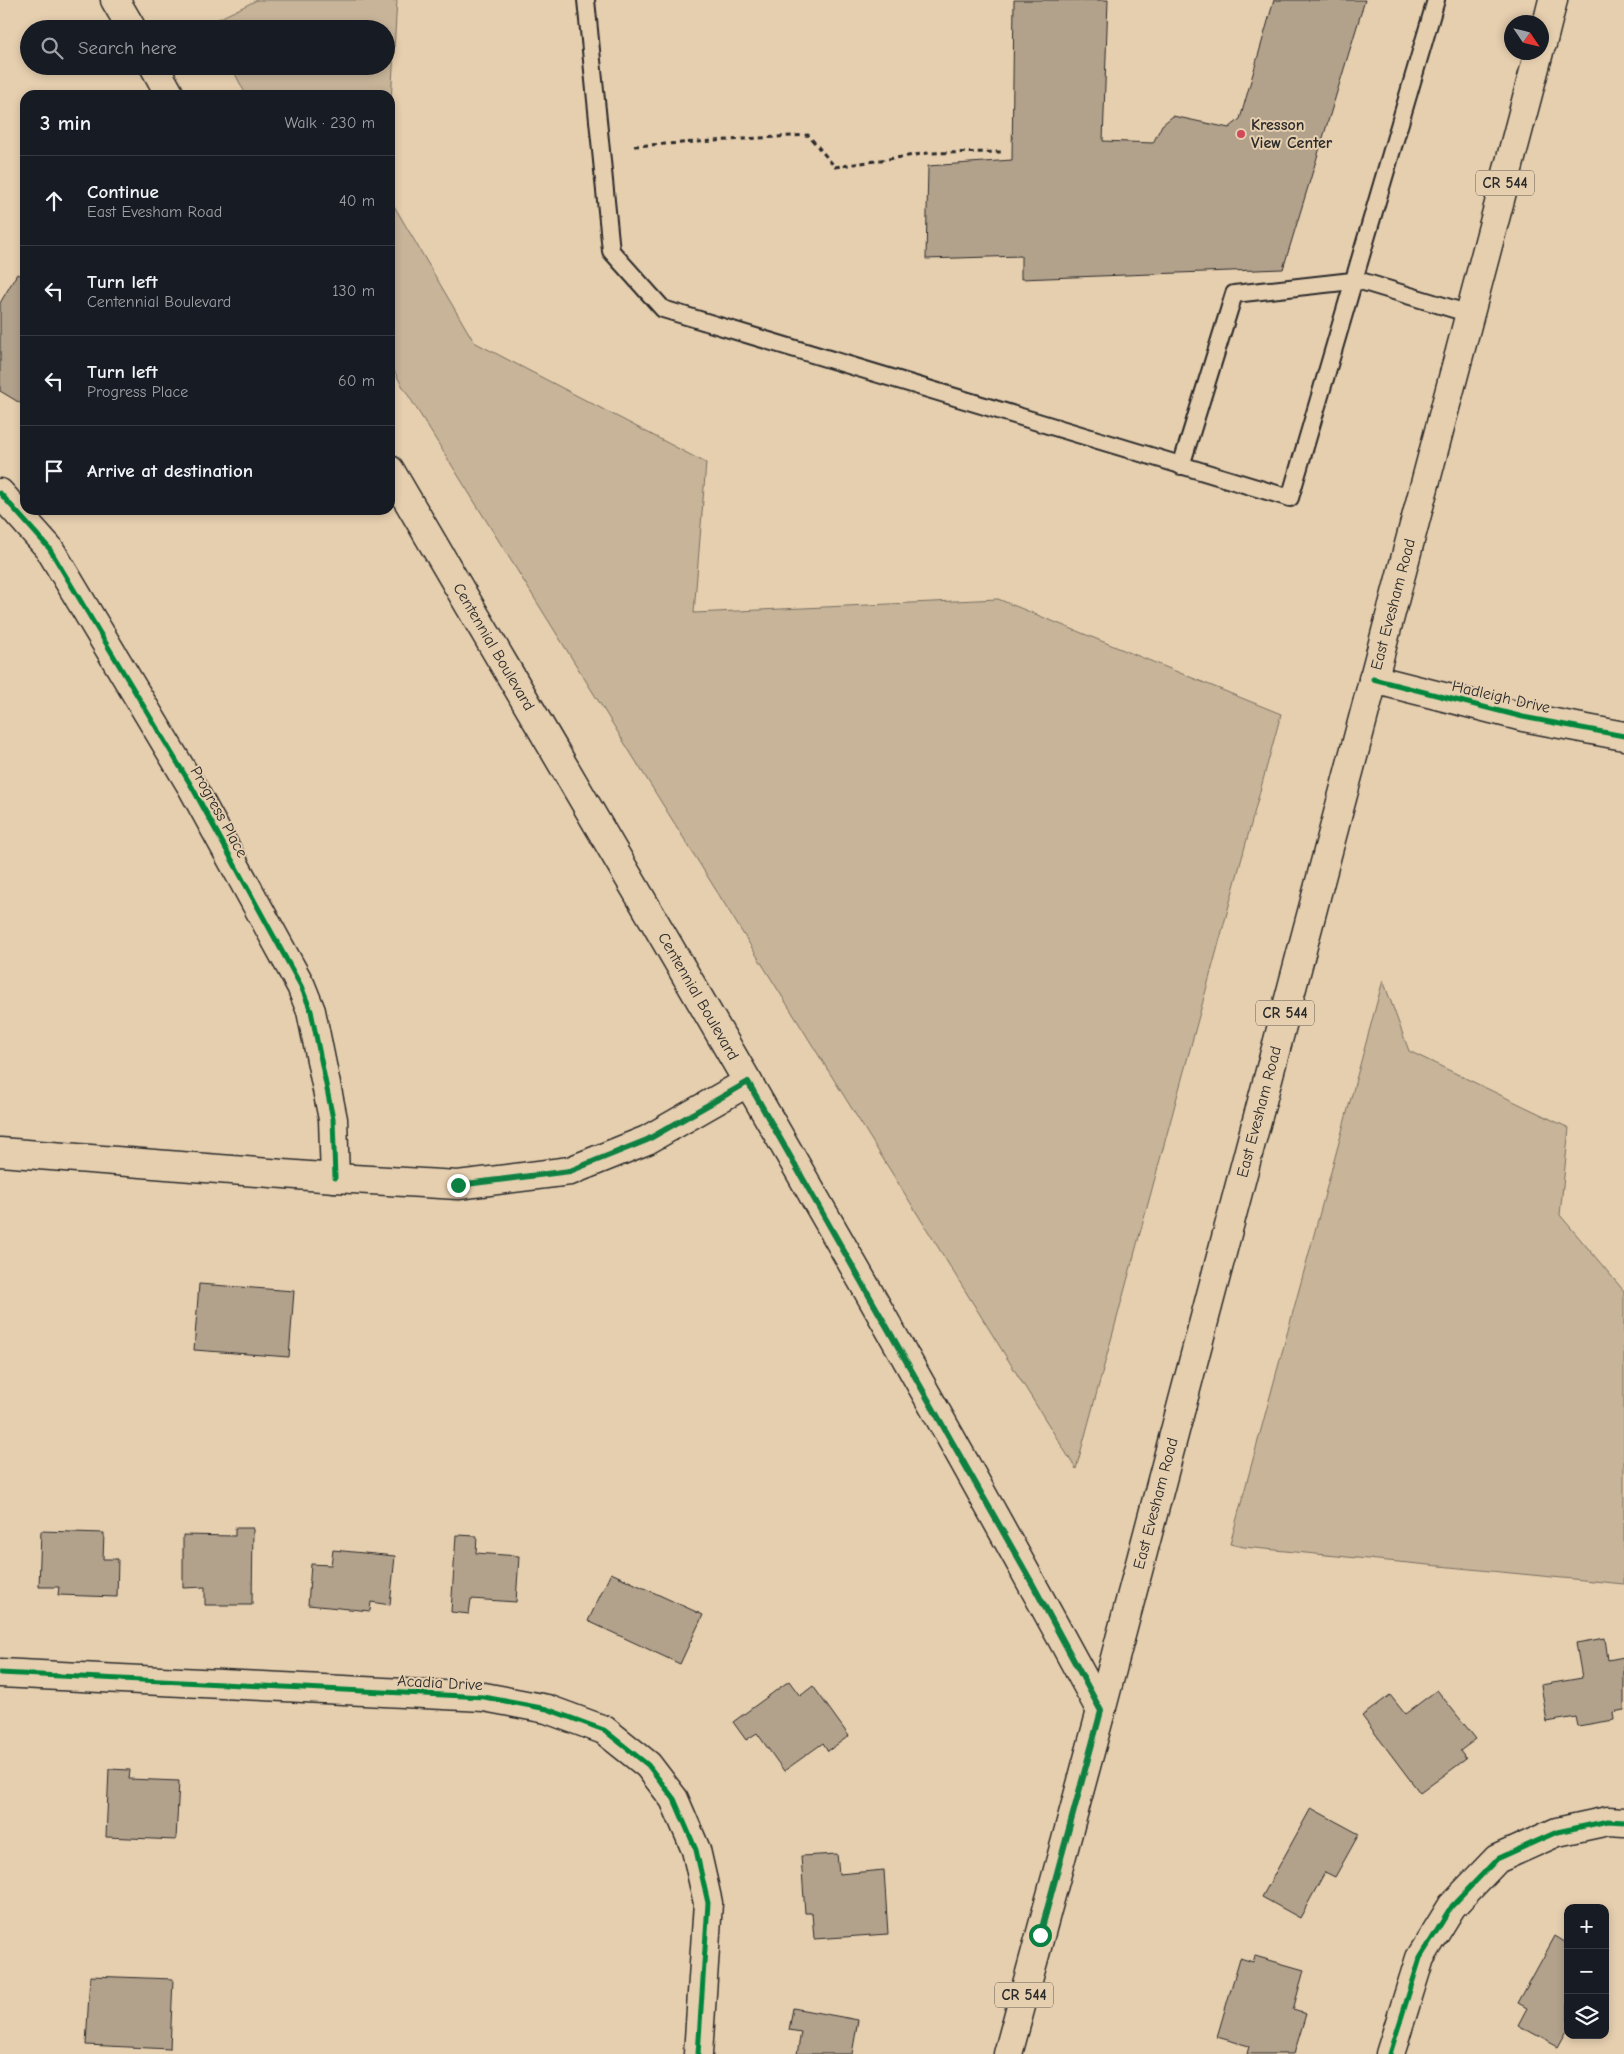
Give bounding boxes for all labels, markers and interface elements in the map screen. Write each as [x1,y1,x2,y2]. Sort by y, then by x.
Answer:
north arrow [1504,15,1549,60]
search box [20,20,395,75]
icon: search [38,34,66,62]
text: Search here [78,37,177,59]
text: 3 min [40,111,91,135]
text: Walk · 230 m [284,114,375,132]
place label: Kresson View Center [1251,116,1333,152]
marker: Kresson View Center [1235,128,1247,140]
road number: CR 544 [1476,170,1534,196]
text: Continue [87,181,159,203]
icon: ahead [40,187,68,215]
text: 40 m [339,192,375,210]
text: East Evesham Road [87,203,222,221]
text: Turn left [87,271,158,293]
icon: left [40,277,68,305]
text: 130 m [332,282,375,300]
text: Centennial Boulevard [87,293,231,311]
text: Turn left [87,361,158,383]
icon: left [40,367,68,395]
text: 60 m [338,372,375,390]
text: Progress Place [87,383,188,401]
icon: arrive [40,457,68,485]
text: Arrive at destination [87,460,253,482]
street label: East Evesham Road [1367,537,1419,672]
street label: Centennial Boulevard [449,580,538,714]
street label: Hadleigh Drive [1450,677,1552,717]
street label: Progress Place [187,763,251,861]
street label: Centennial Boulevard [654,929,742,1063]
road number: CR 544 [1256,1000,1314,1026]
street label: East Evesham Road [1233,1044,1285,1180]
route end [447,1174,470,1197]
street label: East Evesham Road [1130,1436,1182,1571]
street label: Acadia Drive [397,1672,483,1694]
map controls [1564,1904,1609,2039]
button: + [1564,1904,1609,1949]
route start [1029,1924,1052,1947]
button: − [1564,1949,1609,1994]
road number: CR 544 [995,1982,1053,2008]
button: layers [1564,1994,1609,2039]

